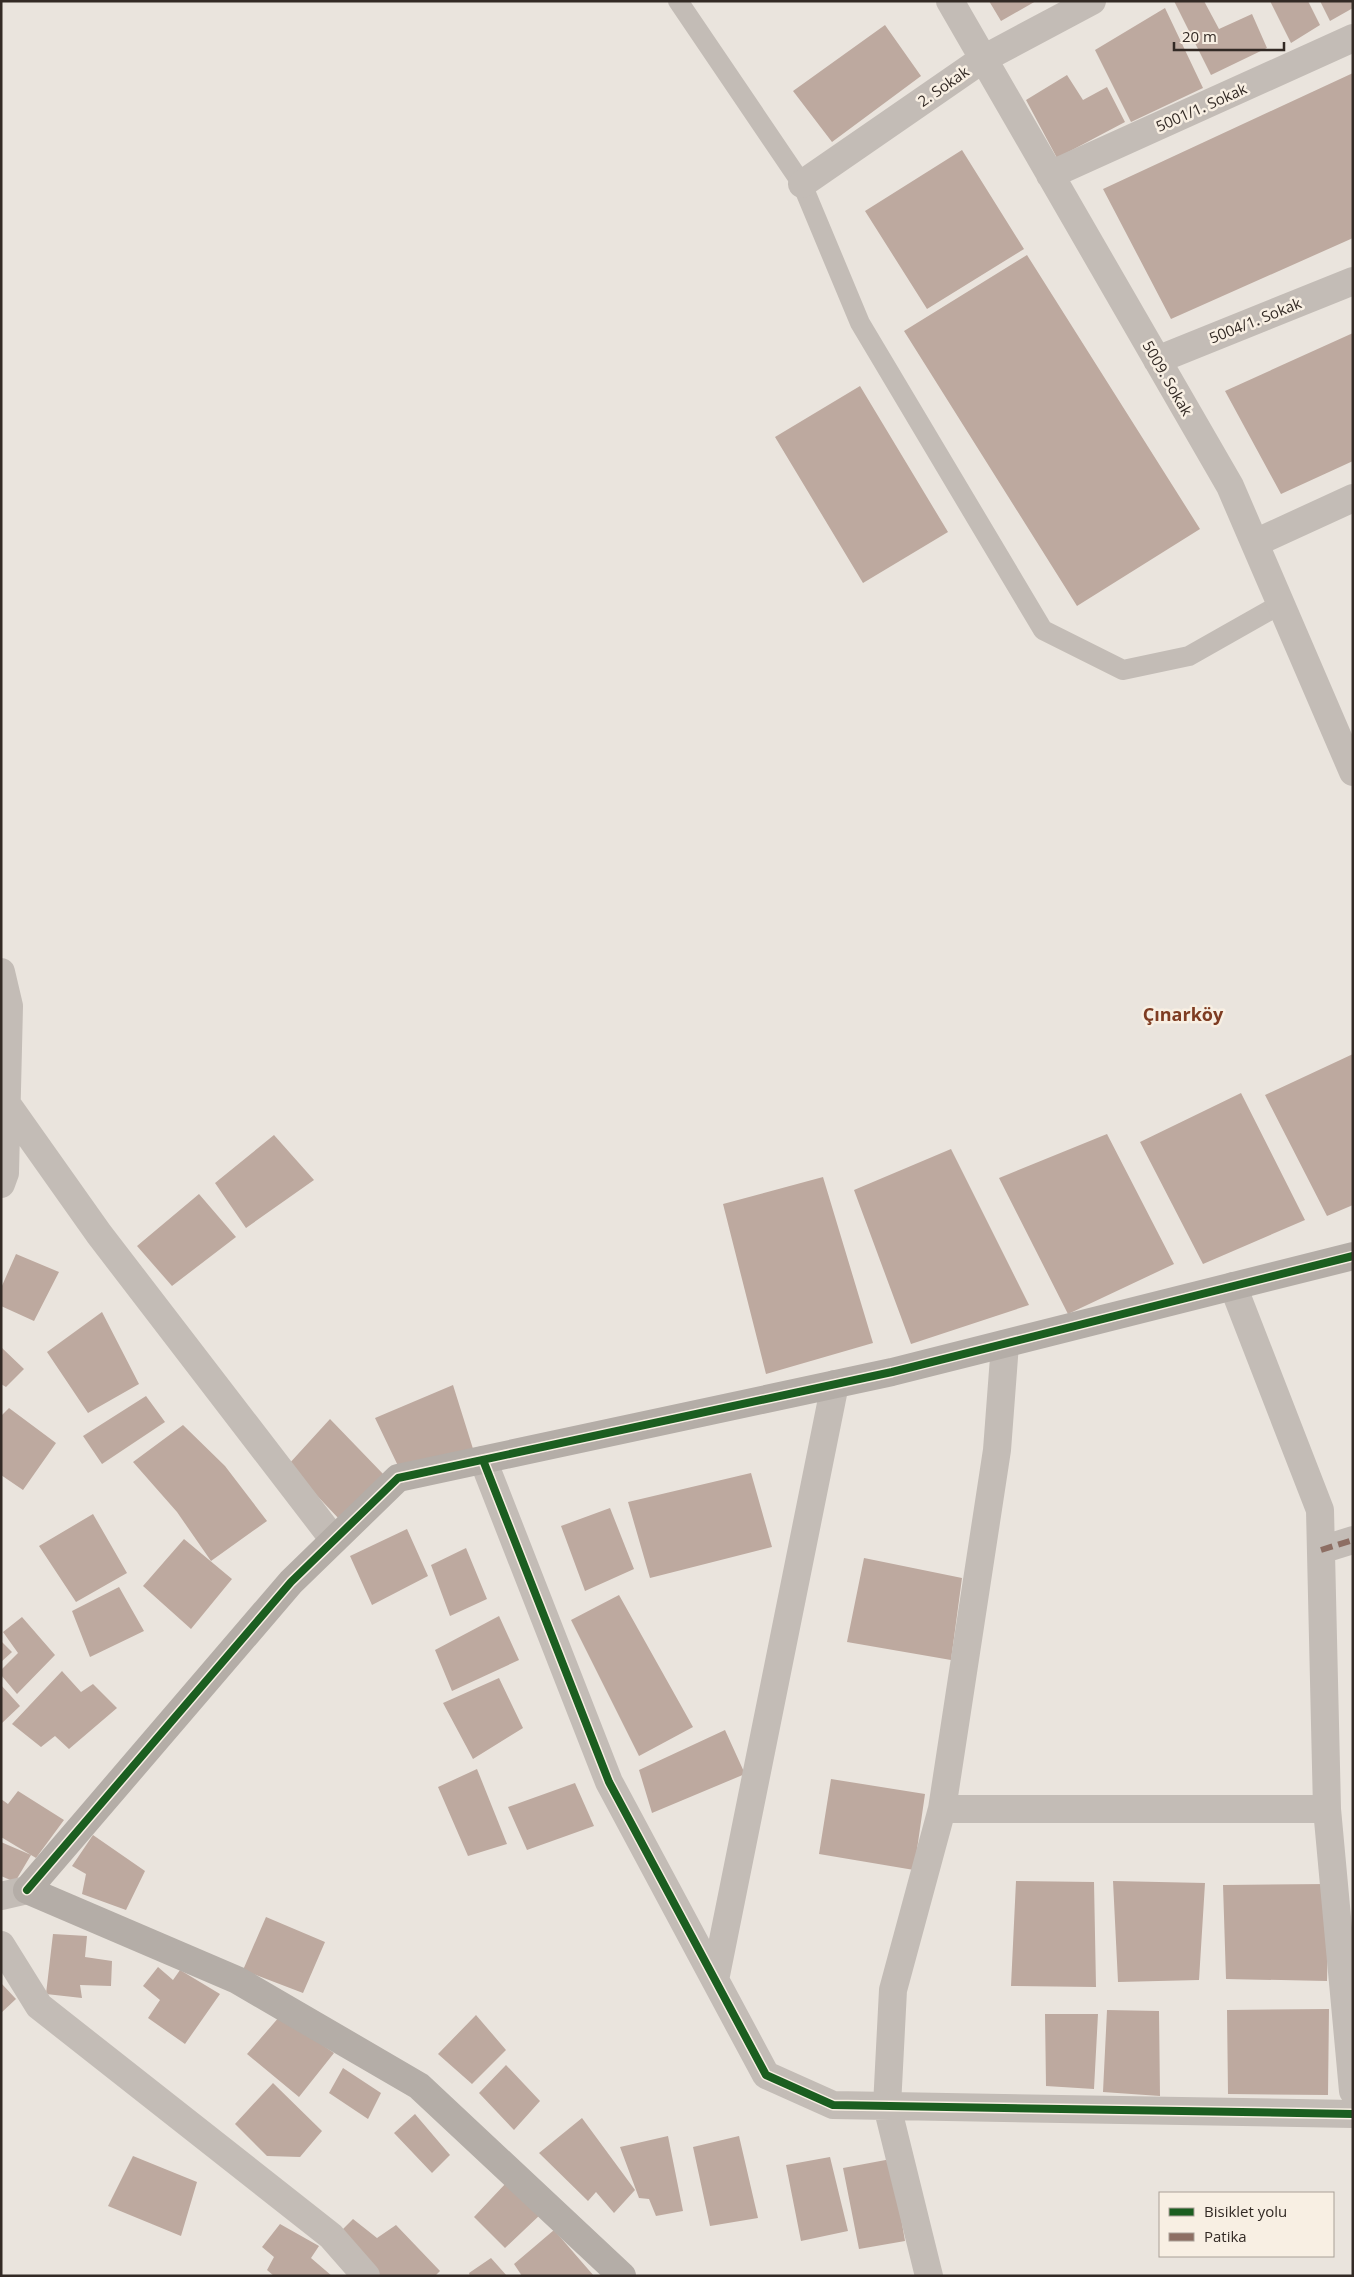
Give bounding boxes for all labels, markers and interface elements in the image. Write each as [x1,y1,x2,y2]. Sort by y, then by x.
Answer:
scale bar [1174,20,1284,52]
text: 20 m [1182,26,1217,46]
street label: 2. Sokak [914,61,972,111]
street label: 5001/1. Sokak [1152,78,1250,136]
street label: 5004/1. Sokak [1206,292,1304,348]
street label: 5009. Sokak [1138,337,1198,419]
district label: Çınarköy [1143,1002,1224,1026]
legend [1159,2192,1334,2257]
text: Bisiklet yolu [1204,2201,1287,2221]
text: Patika [1204,2226,1247,2246]

